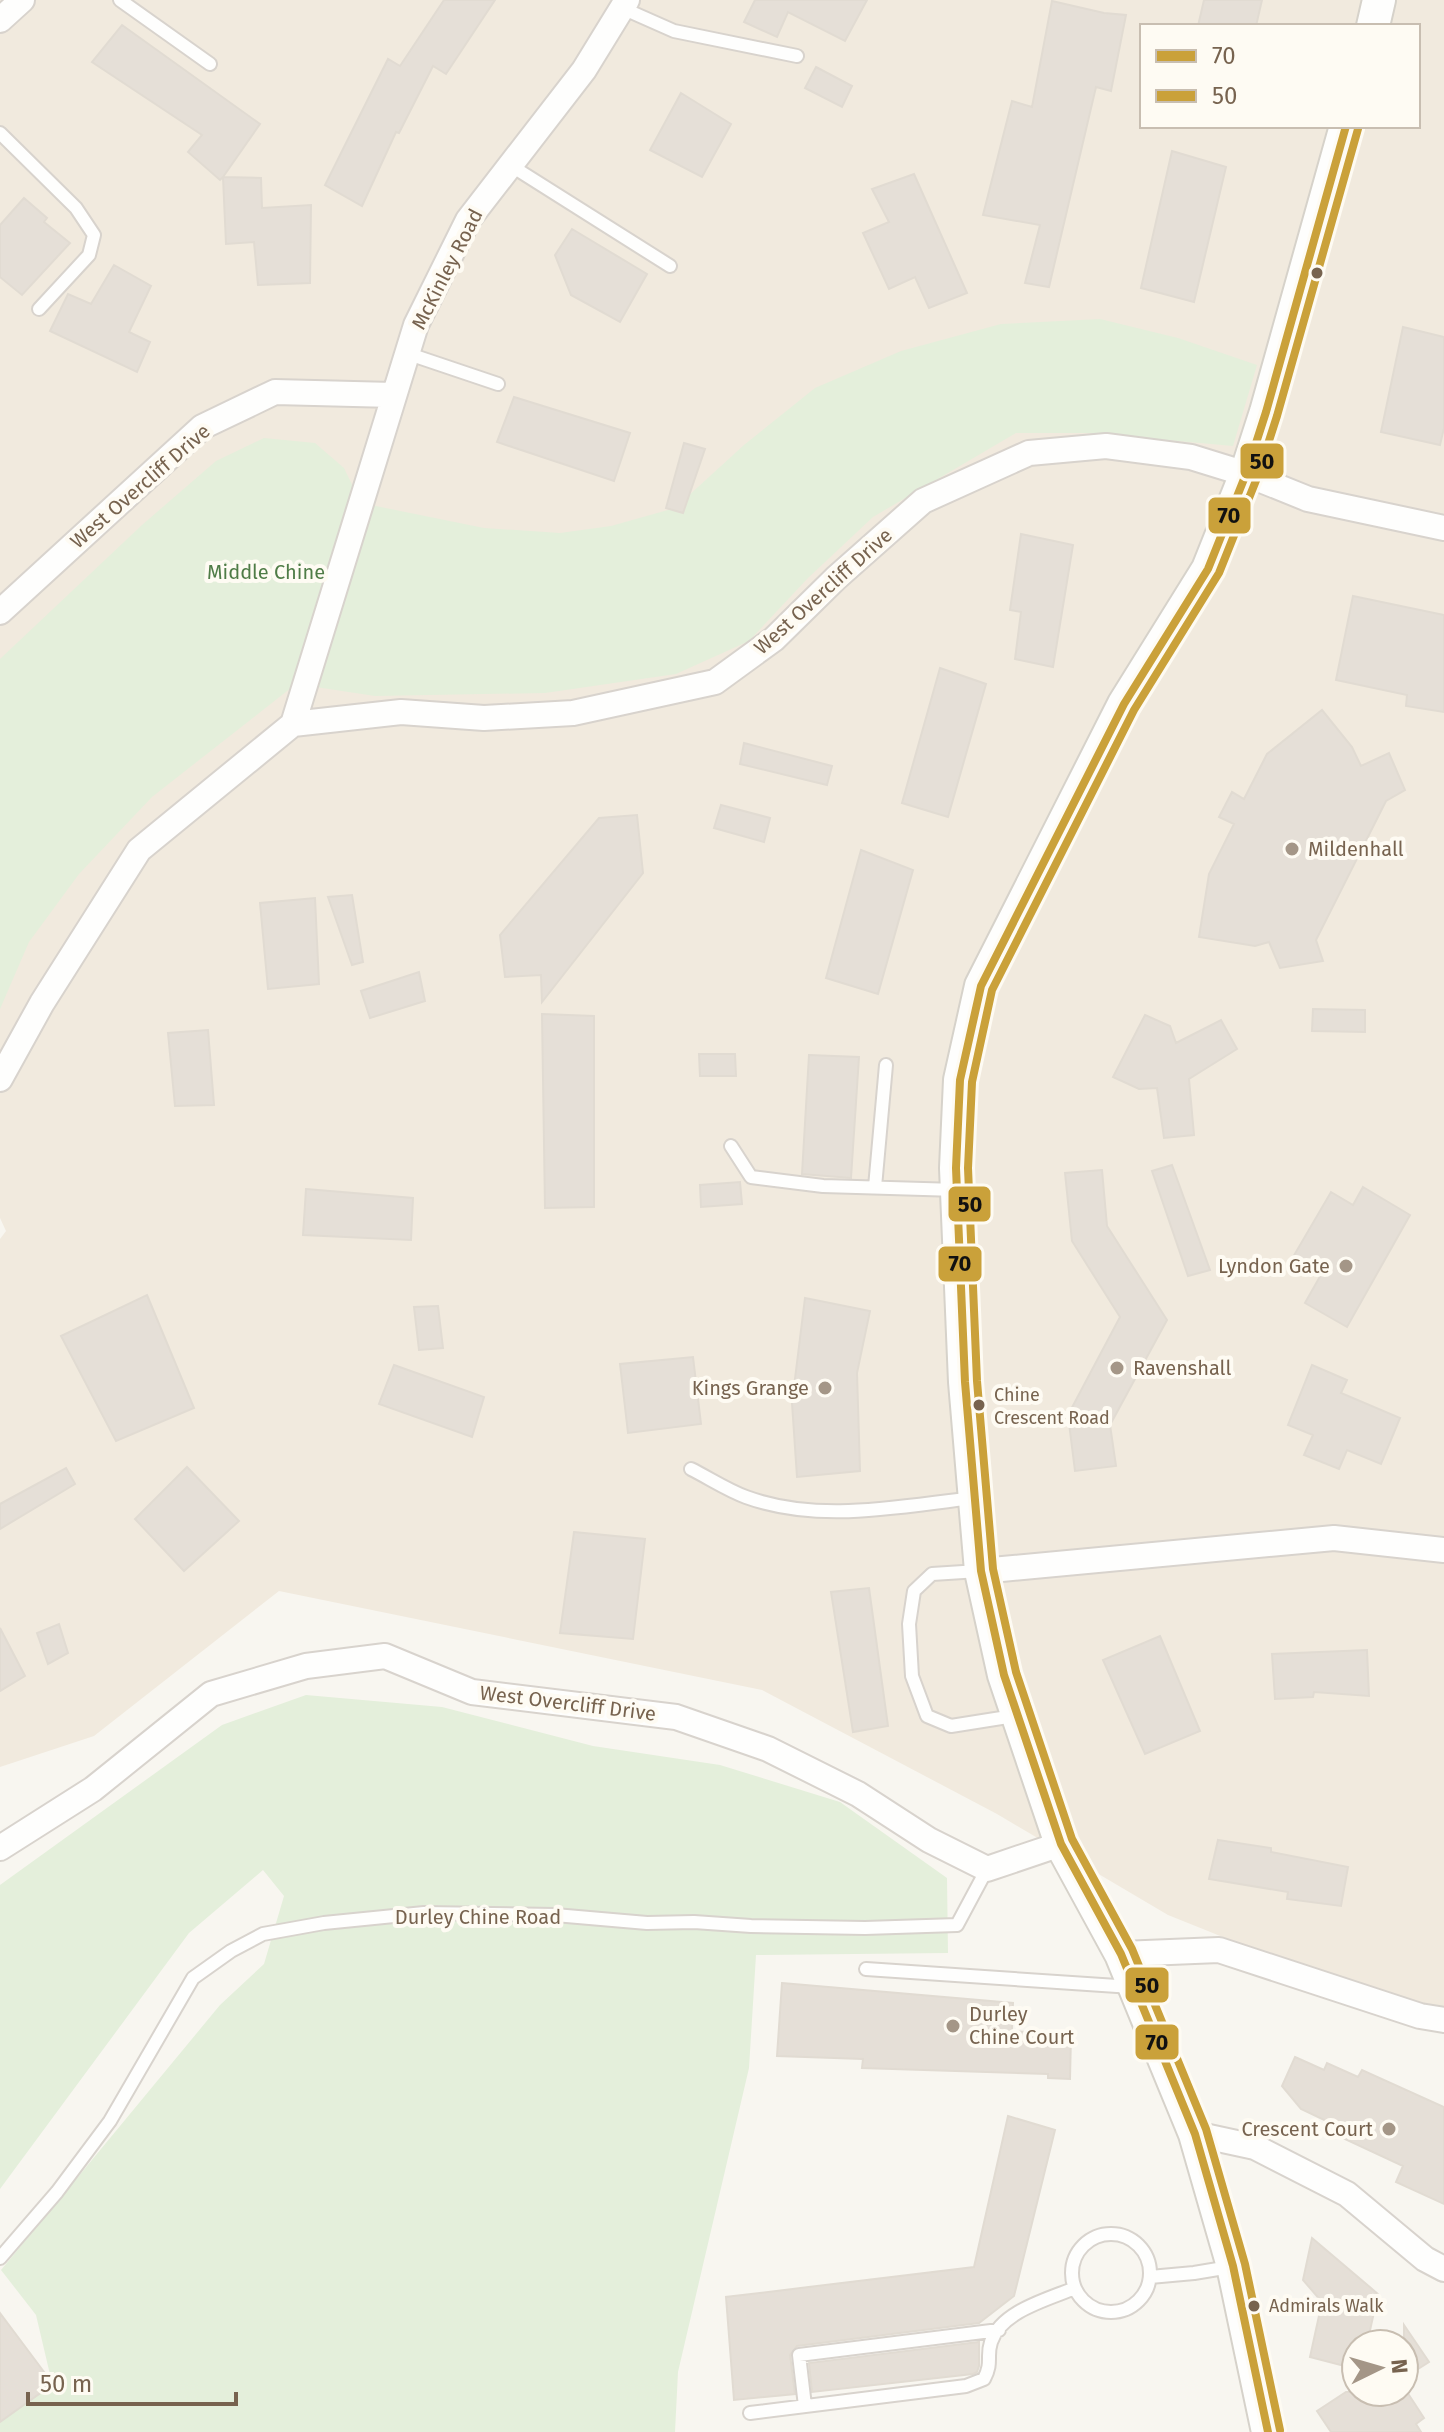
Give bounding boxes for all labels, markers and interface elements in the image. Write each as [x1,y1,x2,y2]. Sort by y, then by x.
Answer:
legend [1140,24,1420,128]
text: 70 [1212,42,1236,70]
text: 50 [1212,82,1237,110]
street label: McKinley Road [406,205,488,333]
unlabelled marker [1309,265,1325,281]
street label: West Overcliff Drive [65,419,215,553]
line badge: 50 [1239,442,1285,480]
text: 50 [1250,448,1274,475]
line badge: 70 [1207,496,1252,535]
text: 70 [1218,502,1241,529]
street label: West Overcliff Drive [749,523,897,659]
park label: Middle Chine [207,560,325,584]
place label: Mildenhall [1308,837,1404,861]
marker: Mildenhall [1283,840,1301,858]
line badge: 50 [947,1185,992,1223]
text: 50 [958,1191,982,1218]
line badge: 70 [937,1245,983,1283]
text: 70 [949,1250,972,1277]
place label: Lyndon Gate [1218,1254,1330,1278]
marker: Lyndon Gate [1337,1257,1355,1275]
place label: Ravenshall [1133,1356,1231,1380]
marker: Ravenshall [1108,1359,1126,1377]
place label: Kings Grange [692,1376,809,1400]
marker: Kings Grange [816,1379,834,1397]
place label: Chine Crescent Road [994,1384,1110,1429]
marker: Chine Crescent Road [971,1397,987,1413]
street label: West Overcliff Drive [479,1680,657,1726]
street label: Durley Chine Road [395,1905,561,1929]
line badge: 50 [1124,1966,1170,2004]
text: 50 [1135,1972,1159,1999]
place label: Durley Chine Court [969,2002,1075,2049]
marker: Durley Chine Court [944,2017,962,2035]
line badge: 70 [1134,2023,1180,2061]
text: 70 [1146,2029,1169,2056]
place label: Crescent Court [1241,2117,1374,2141]
marker: Crescent Court [1380,2120,1398,2138]
place label: Admirals Walk [1269,2295,1384,2317]
marker: Admirals Walk [1246,2298,1262,2314]
north arrow [1340,2328,1420,2408]
scale bar [28,2356,236,2406]
text: N [1385,2358,1414,2375]
text: 50 m [40,2370,92,2398]

